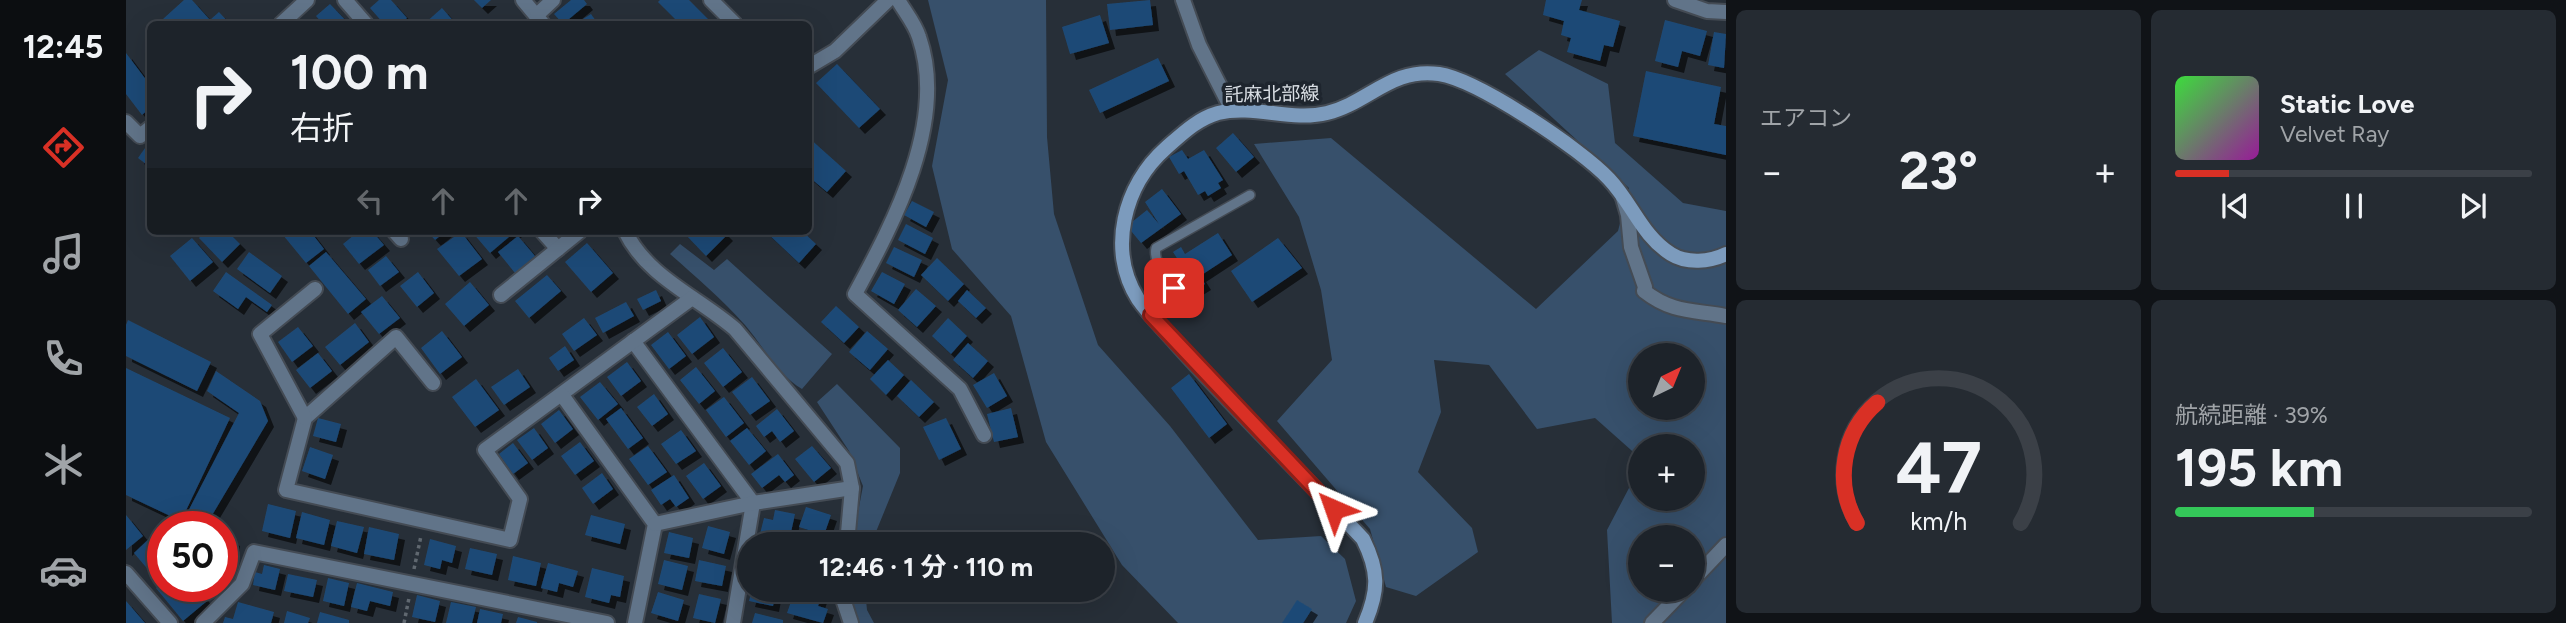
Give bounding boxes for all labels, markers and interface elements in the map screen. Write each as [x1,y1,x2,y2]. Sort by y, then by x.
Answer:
text: 12:45 [23,28,103,66]
text: 100 m [290,42,429,101]
icon: right [175,49,266,140]
street label: 託麻北部線 [1224,82,1320,106]
text: Static Love [2280,88,2414,120]
text: エアコン [1760,104,1852,132]
text: 右折 [290,109,354,147]
text: Velvet Ray [2280,120,2389,148]
icon: directions [39,123,88,172]
text: 23° [1899,140,1978,202]
text: − [1760,149,1784,195]
text: + [2093,149,2117,195]
icon: left [351,182,389,220]
icon: ahead [424,182,462,220]
icon: ahead [497,182,535,220]
icon: right [570,182,608,220]
icon: previous [2216,187,2254,225]
icon: pause [2335,187,2373,225]
icon: next [2454,187,2492,225]
icon: music [39,229,88,278]
pin [1144,258,1204,318]
icon: arrive [1155,269,1193,307]
icon: phone [39,334,88,383]
north arrow [1628,343,1704,420]
map controls [1628,343,1705,602]
text: 航続距離 · 39% [2175,401,2328,429]
text: 47 [1895,424,1982,511]
button: + [1628,434,1705,511]
text: 195 km [2175,437,2343,499]
icon: climate [39,440,88,489]
position arrow [1297,472,1371,546]
text: km/h [1910,505,1967,535]
speed limit sign: 50 [147,511,238,602]
button: − [1628,525,1705,602]
icon: car [39,546,88,595]
text: 12:46 · 1 分 · 110 m [819,551,1033,583]

